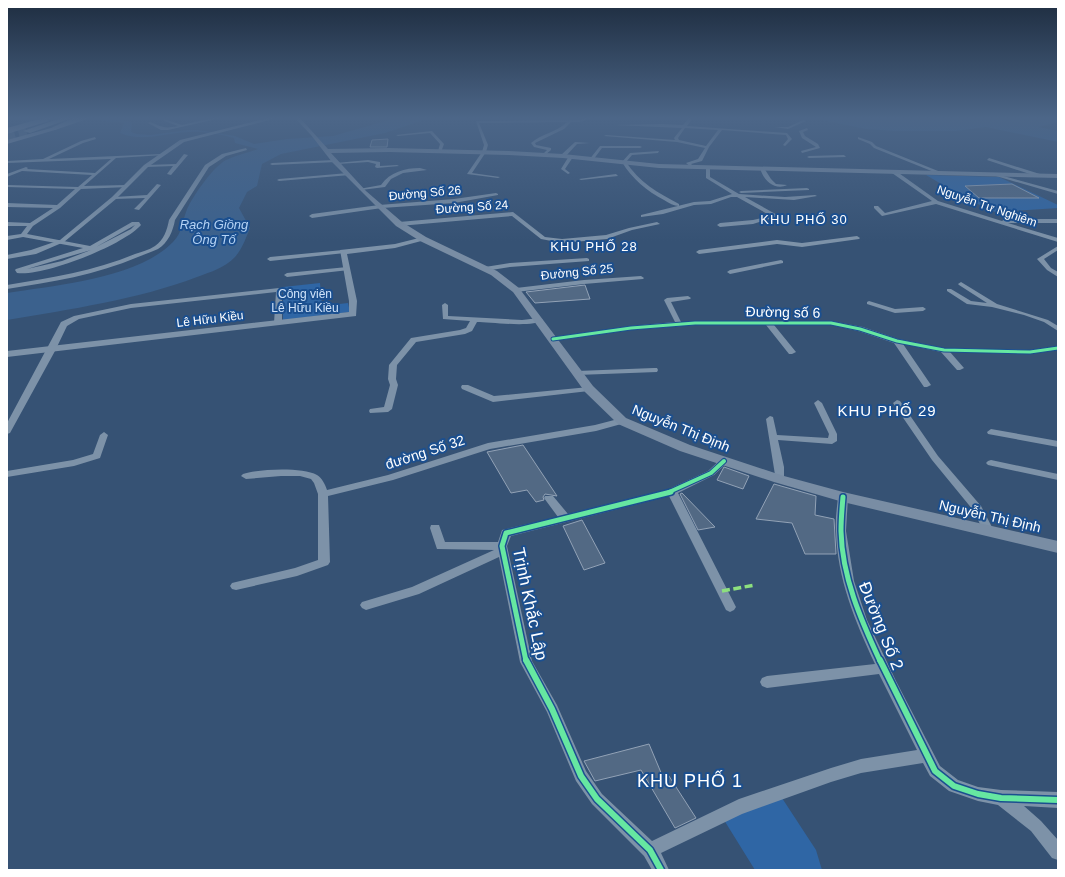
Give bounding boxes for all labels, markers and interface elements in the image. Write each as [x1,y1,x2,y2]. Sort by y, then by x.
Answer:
street label: Nguyễn Tư Nghiêm [935,181,1039,230]
street label: Đường Số 26 [388,183,462,203]
street label: Đường Số 24 [435,197,509,217]
district label: KHU PHỐ 30 [760,212,848,227]
water label: Rạch Giồng Ông Tố [180,217,249,247]
district label: KHU PHỐ 28 [550,239,638,254]
street label: Đường Số 25 [540,261,614,283]
park label: Công viên Lê Hữu Kiều [271,287,339,315]
street label: Đường số 6 [746,303,821,321]
street label: Lê Hữu Kiều [176,308,244,330]
street label: Nguyễn Thị Định [630,401,732,455]
district label: KHU PHỐ 29 [837,402,937,419]
street label: đường Số 32 [383,432,467,472]
street label: Nguyễn Thị Định [938,497,1042,535]
street label: Trịnh Khắc Lập [509,546,551,662]
street label: Đường Số 2 [855,579,907,673]
district label: KHU PHỐ 1 [637,770,743,791]

